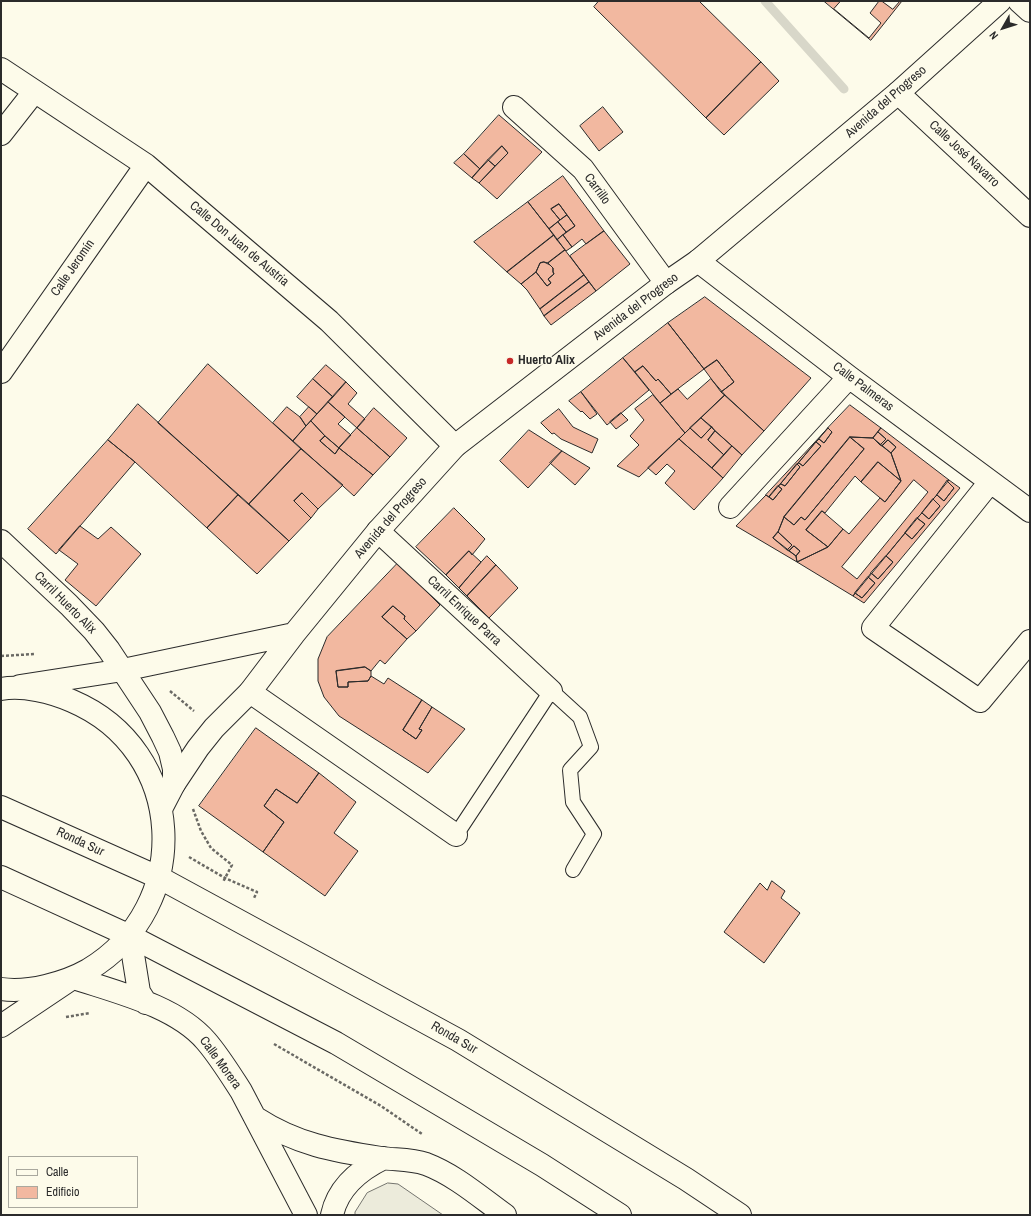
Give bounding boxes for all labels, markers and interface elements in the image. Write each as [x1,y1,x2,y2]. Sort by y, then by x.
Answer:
north arrow [983,8,1023,48]
text: N [986,29,1001,42]
street label: Avenida del Progreso [842,63,930,141]
street label: Calle José Navarro [926,117,1002,191]
street label: Carrillo [581,171,613,207]
street label: Calle Don Juan de Austria [186,198,292,290]
street label: Calle Jeromín [48,237,98,299]
street label: Avenida del Progreso [590,270,682,344]
place label: Huerto Alix [518,353,575,369]
marker: Huerto Alix [505,356,515,366]
street label: Calle Palmeras [829,359,897,415]
street label: Avenida del Progreso [352,474,430,562]
street label: Carril Huerto Alix [31,569,99,637]
street label: Carril Enrique Parra [424,573,504,649]
street label: Ronda Sur [54,824,106,860]
street label: Ronda Sur [428,1019,480,1057]
street label: Calle Morera [196,1034,244,1092]
legend [8,1156,138,1208]
text: Calle [46,1164,68,1180]
text: Edificio [46,1184,79,1200]

